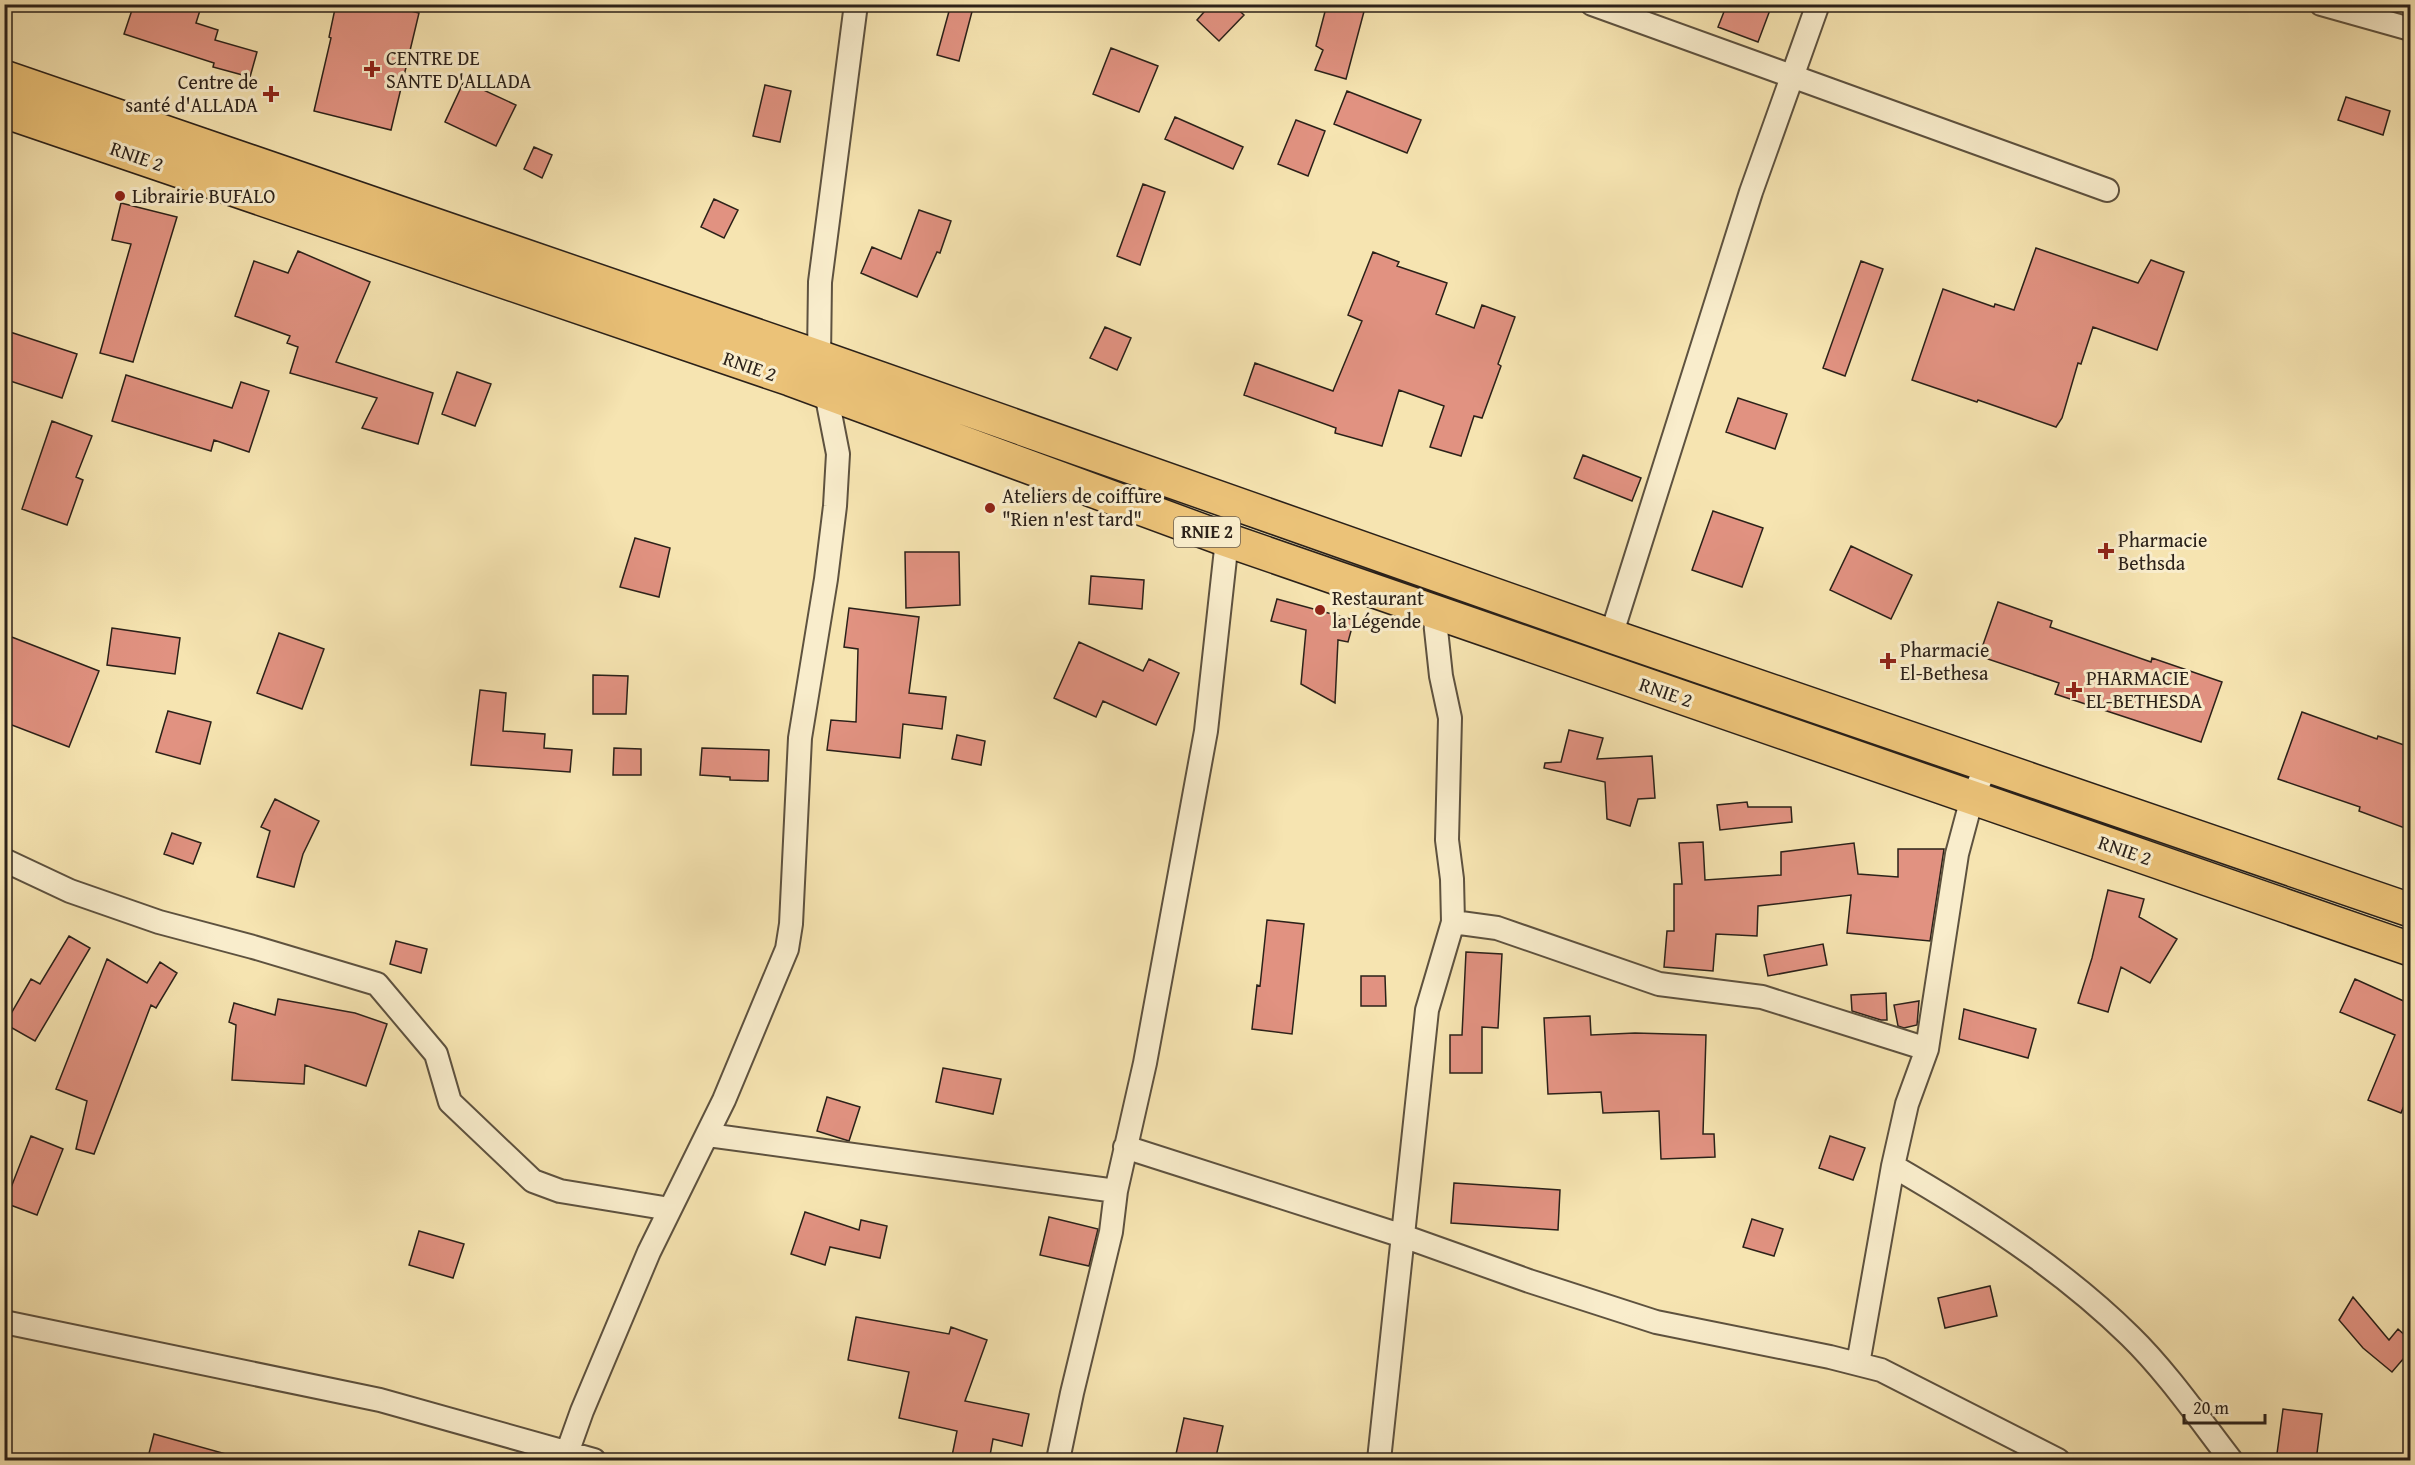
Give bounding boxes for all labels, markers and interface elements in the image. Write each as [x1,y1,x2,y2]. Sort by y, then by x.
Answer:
place label: CENTRE DE SANTE D'ALLADA [386,43,531,95]
marker: CENTRE DE SANTE D'ALLADA [363,60,381,78]
place label: Centre de santé d'ALLADA [125,67,258,119]
marker: Centre de santé d'ALLADA [262,85,280,103]
street label: RNIE 2 [106,133,168,178]
place label: Librairie BUFALO [132,181,275,210]
marker: Librairie BUFALO [113,189,127,203]
street label: RNIE 2 [719,343,781,388]
place label: Ateliers de coiffure "Rien n'est tard" [1002,481,1162,533]
marker: Ateliers de coiffure "Rien n'est tard" [983,501,997,515]
road number: RNIE 2 [1174,517,1240,547]
place label: Pharmacie Bethsda [2118,525,2207,577]
marker: Pharmacie Bethsda [2099,544,2113,558]
place label: Restaurant la Légende [1332,583,1424,635]
marker: Restaurant la Légende [1313,603,1327,617]
place label: Pharmacie El-Bethesa [1900,635,1989,687]
marker: Pharmacie El-Bethesa [1881,654,1895,668]
place label: PHARMACIE EL-BETHESDA [2086,663,2202,715]
street label: RNIE 2 [1635,669,1697,714]
marker: PHARMACIE EL-BETHESDA [2067,683,2081,697]
street label: RNIE 2 [2094,827,2156,872]
scale bar [2184,1387,2265,1425]
text: 20 m [2193,1394,2229,1421]

